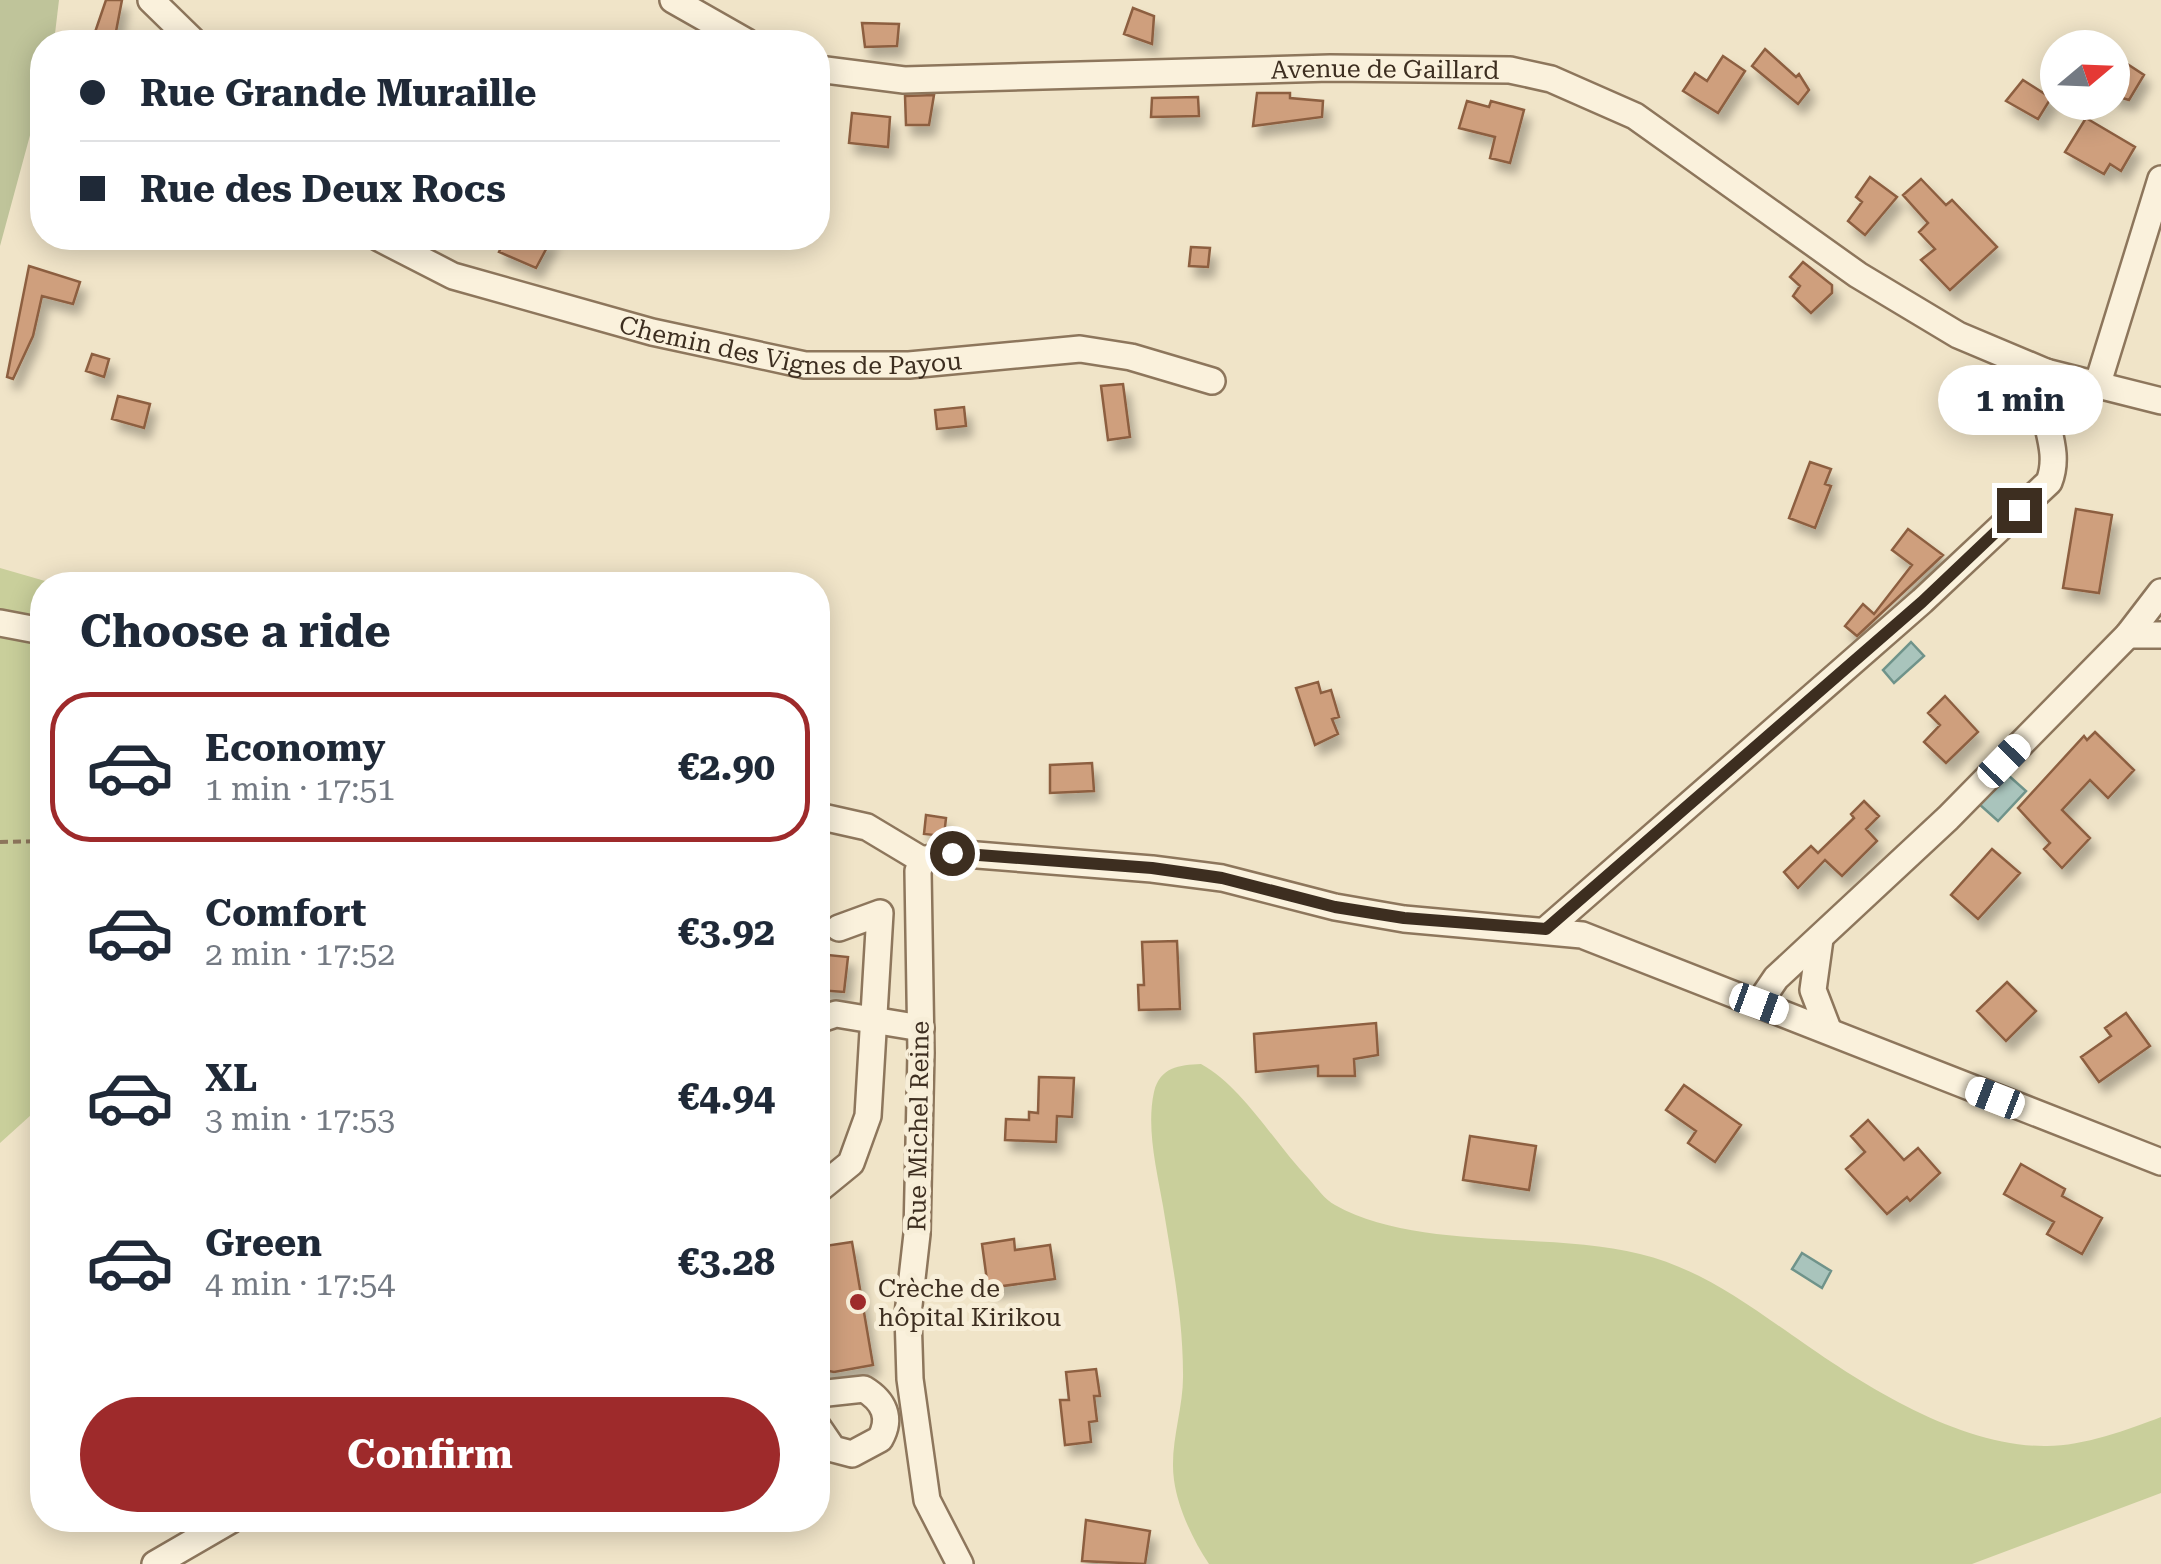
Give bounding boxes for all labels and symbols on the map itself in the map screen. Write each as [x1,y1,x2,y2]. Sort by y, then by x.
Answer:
north arrow [2040,30,2130,120]
street label: Avenue de Gaillard [1270,54,1500,85]
street label: Chemin des Vignes de Payou [616,310,963,380]
callout: 1 min [1936,365,2102,435]
route end [1997,488,2042,533]
car [1972,729,2036,793]
route start [930,831,975,876]
car [1726,980,1792,1028]
street label: Rue Michel Reine [902,1021,935,1232]
car [1962,1073,2028,1123]
place label: Crèche de hôpital Kirikou [878,1274,1062,1332]
marker: Crèche de hôpital Kirikou [847,1291,869,1313]

